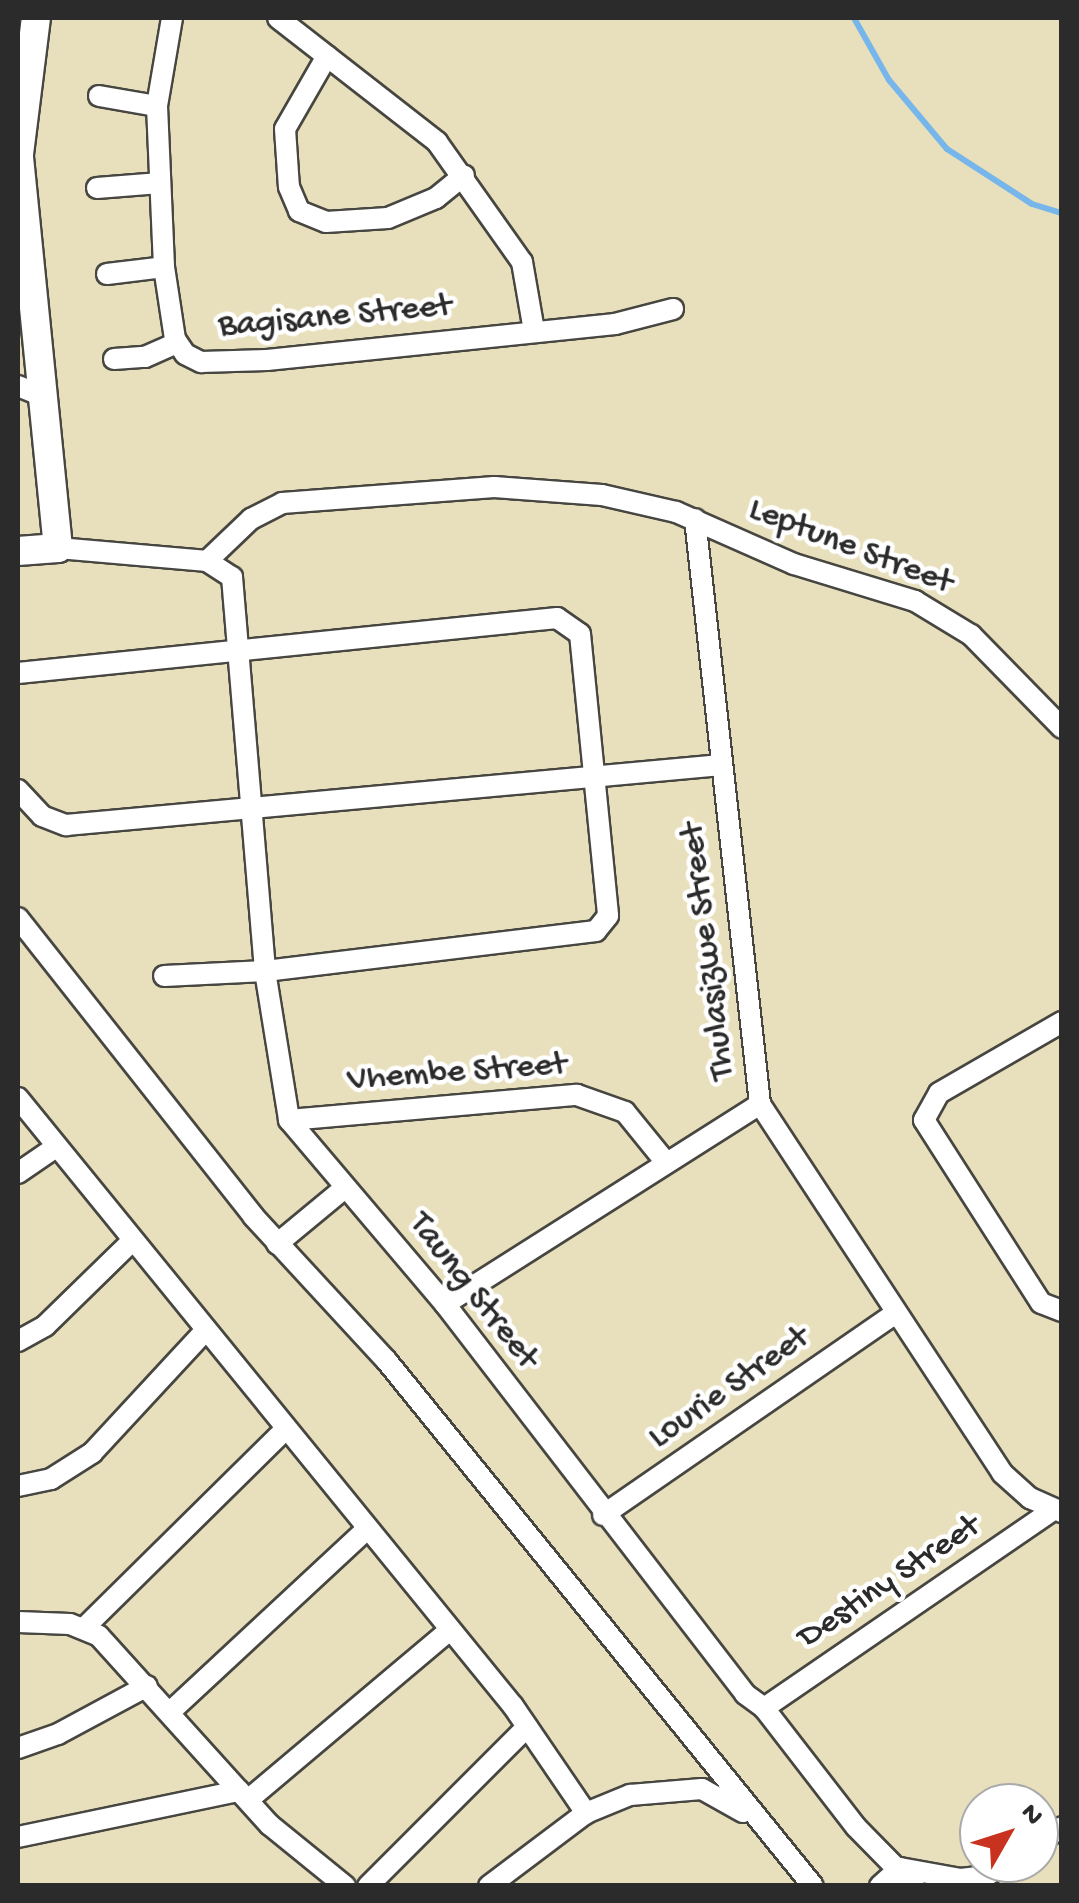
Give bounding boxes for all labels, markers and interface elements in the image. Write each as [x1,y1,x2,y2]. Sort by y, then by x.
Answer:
street label: Bagisane Street [217,287,453,349]
street label: Leptune Street [742,490,958,606]
street label: Thulasizwe Street [673,820,747,1082]
street label: Vhembe Street [346,1045,568,1103]
street label: Taung Street [398,1205,546,1379]
street label: Lourie Street [641,1318,819,1460]
street label: Destiny Street [791,1507,989,1659]
north arrow [959,1783,1059,1883]
text: N [1013,1798,1050,1833]

